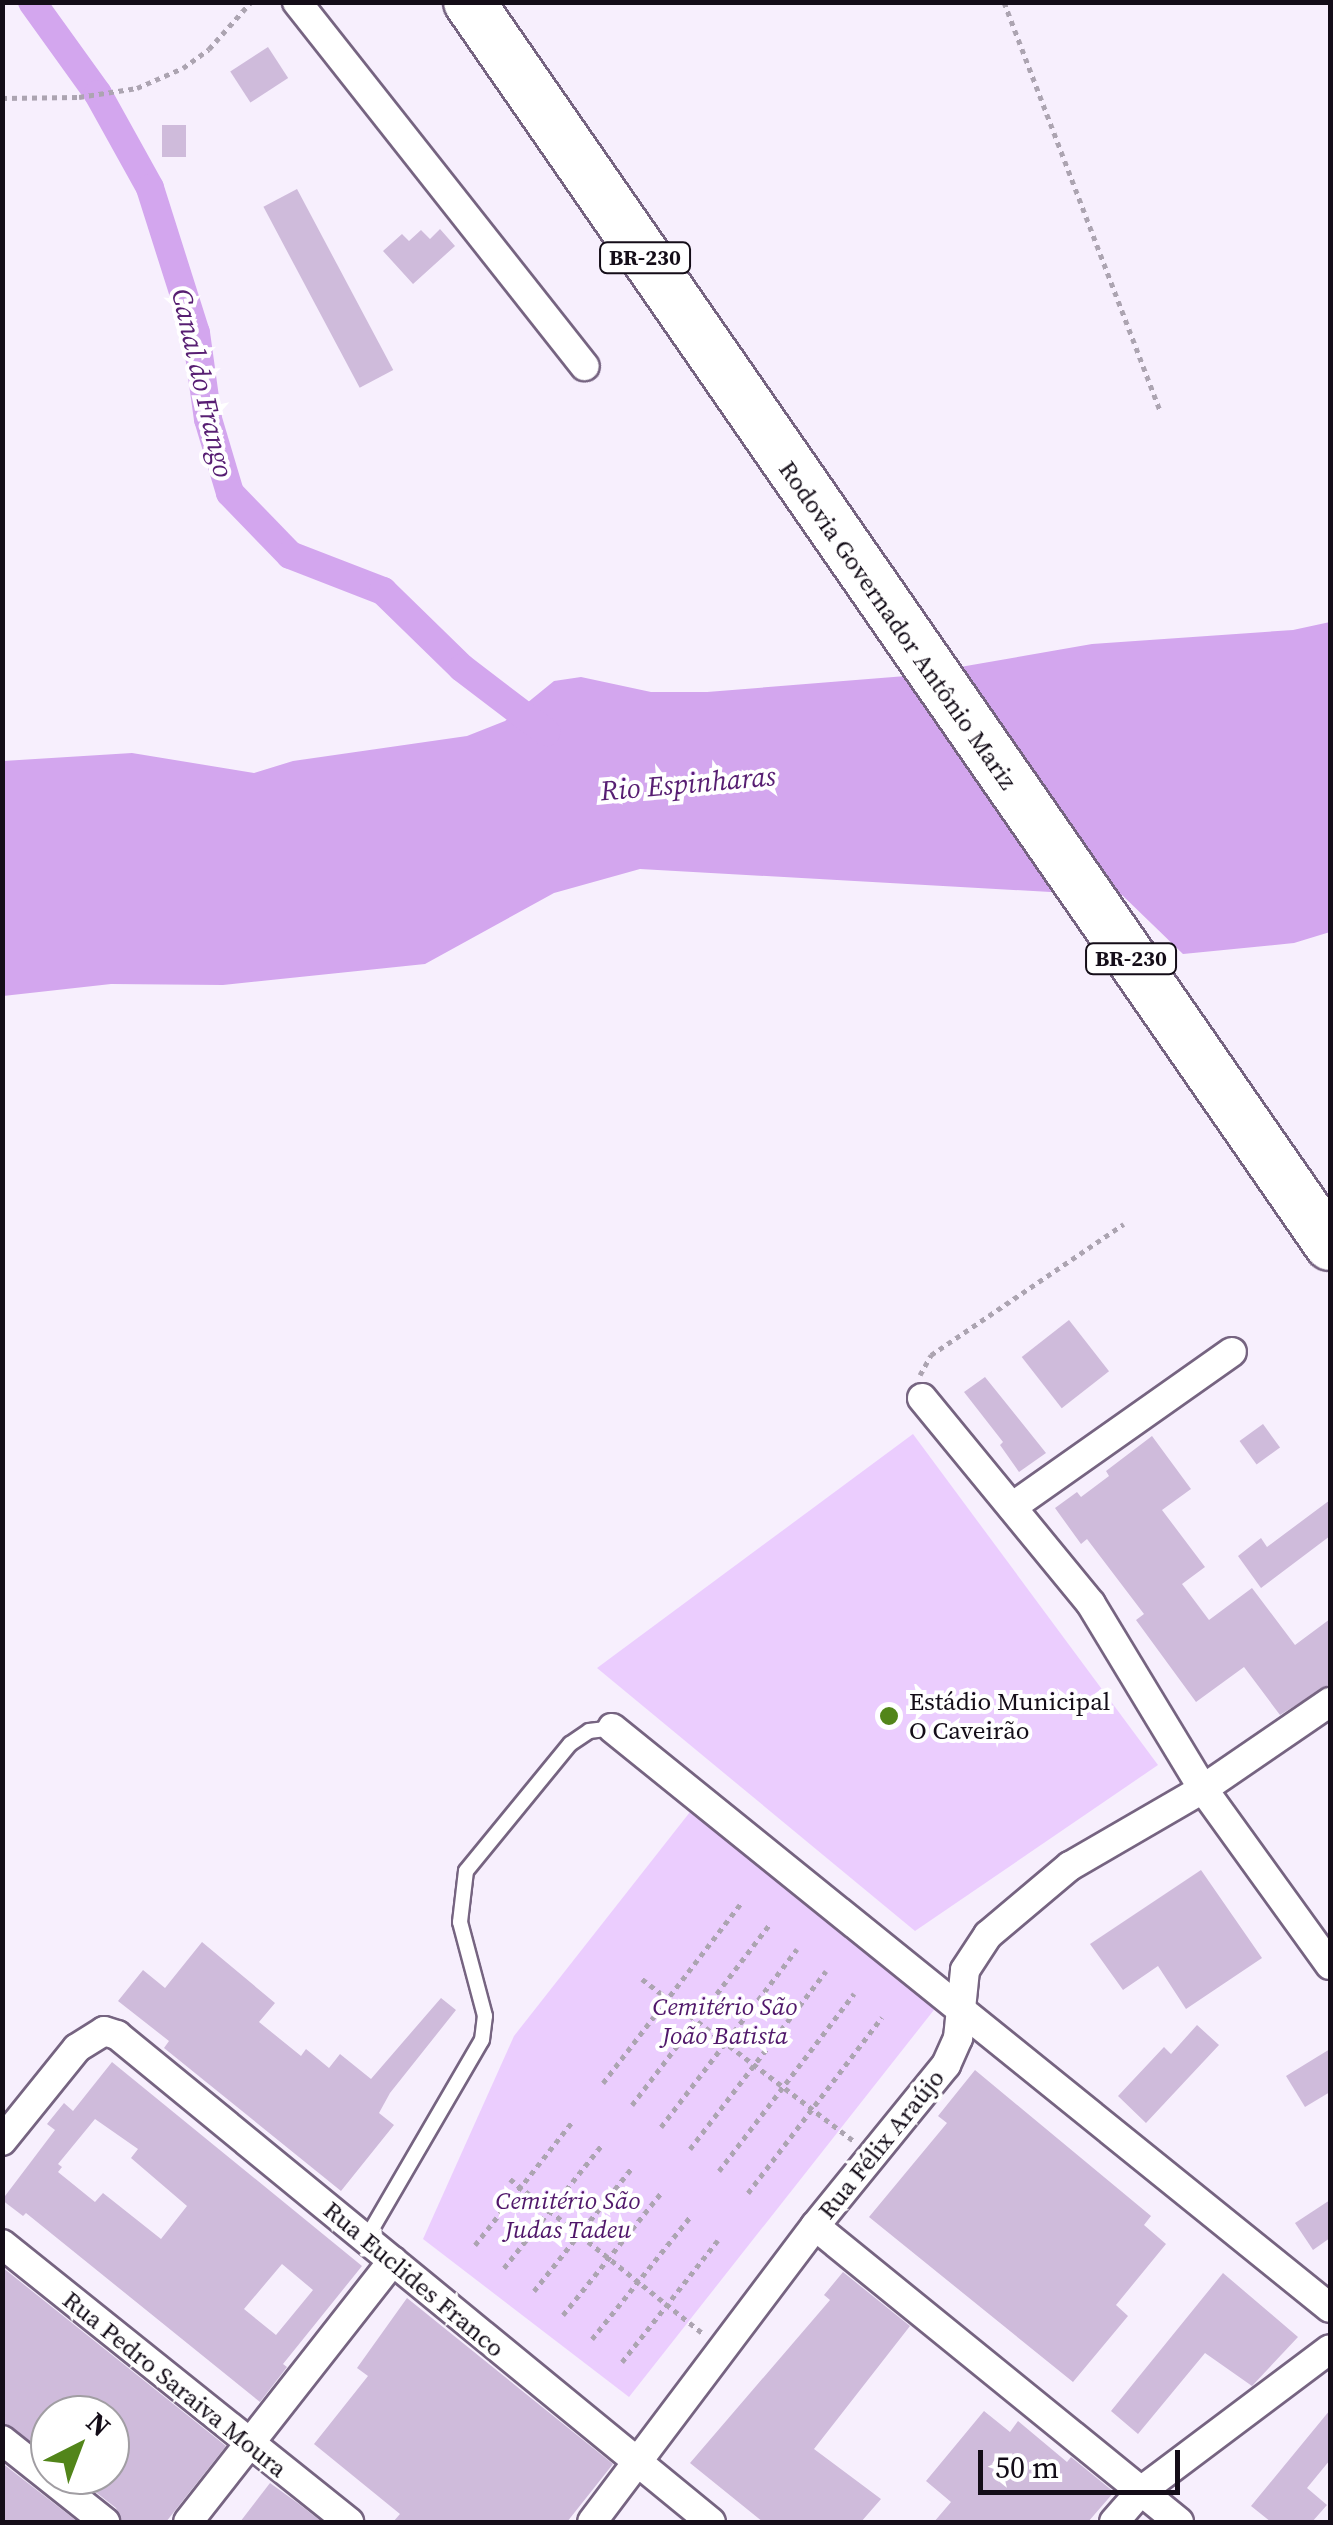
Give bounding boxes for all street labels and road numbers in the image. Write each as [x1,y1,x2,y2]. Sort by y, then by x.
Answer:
road number: BR-230 [598,241,692,275]
street label: Rodovia Governador Antônio Mariz [773,455,1023,795]
road number: BR-230 [1084,942,1178,976]
street label: Rua Félix Araújo [812,2063,950,2225]
street label: Rua Euclides Franco [318,2195,510,2363]
street label: Rua Pedro Saraiva Moura [57,2284,293,2484]

